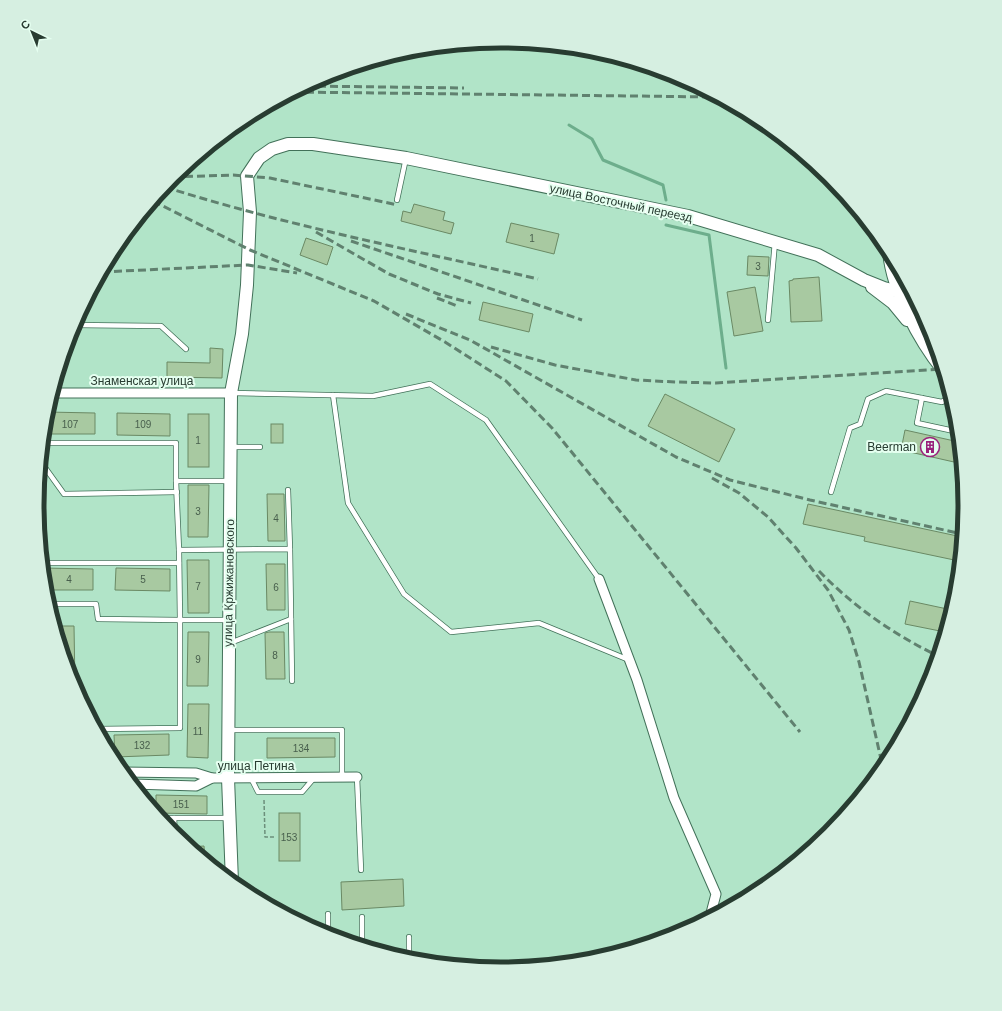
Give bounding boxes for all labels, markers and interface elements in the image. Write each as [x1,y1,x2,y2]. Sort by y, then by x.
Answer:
north arrow [12,12,52,52]
text: С [18,18,32,32]
street label: улица Восточный переезд [548,181,694,225]
house number: 1 [529,233,535,244]
house number: 3 [755,261,761,272]
street label: Знаменская улица [90,374,194,388]
house number: 107 [62,419,79,430]
house number: 109 [135,419,152,430]
house number: 1 [195,435,201,446]
building icon: Beerman [919,436,941,458]
place label: Beerman [867,440,916,454]
house number: 3 [195,506,201,517]
house number: 4 [273,513,279,524]
street label: улица Кржижановского [221,519,237,647]
house number: 4 [66,574,72,585]
house number: 5 [140,574,146,585]
house number: 7 [195,581,201,592]
house number: 6 [273,582,279,593]
house number: 8 [272,650,278,661]
house number: 9 [195,654,201,665]
house number: 11 [193,726,204,737]
house number: 132 [134,740,151,751]
house number: 134 [293,743,310,754]
street label: улица Петина [218,759,295,773]
house number: 151 [173,799,190,810]
house number: 153 [281,832,298,843]

